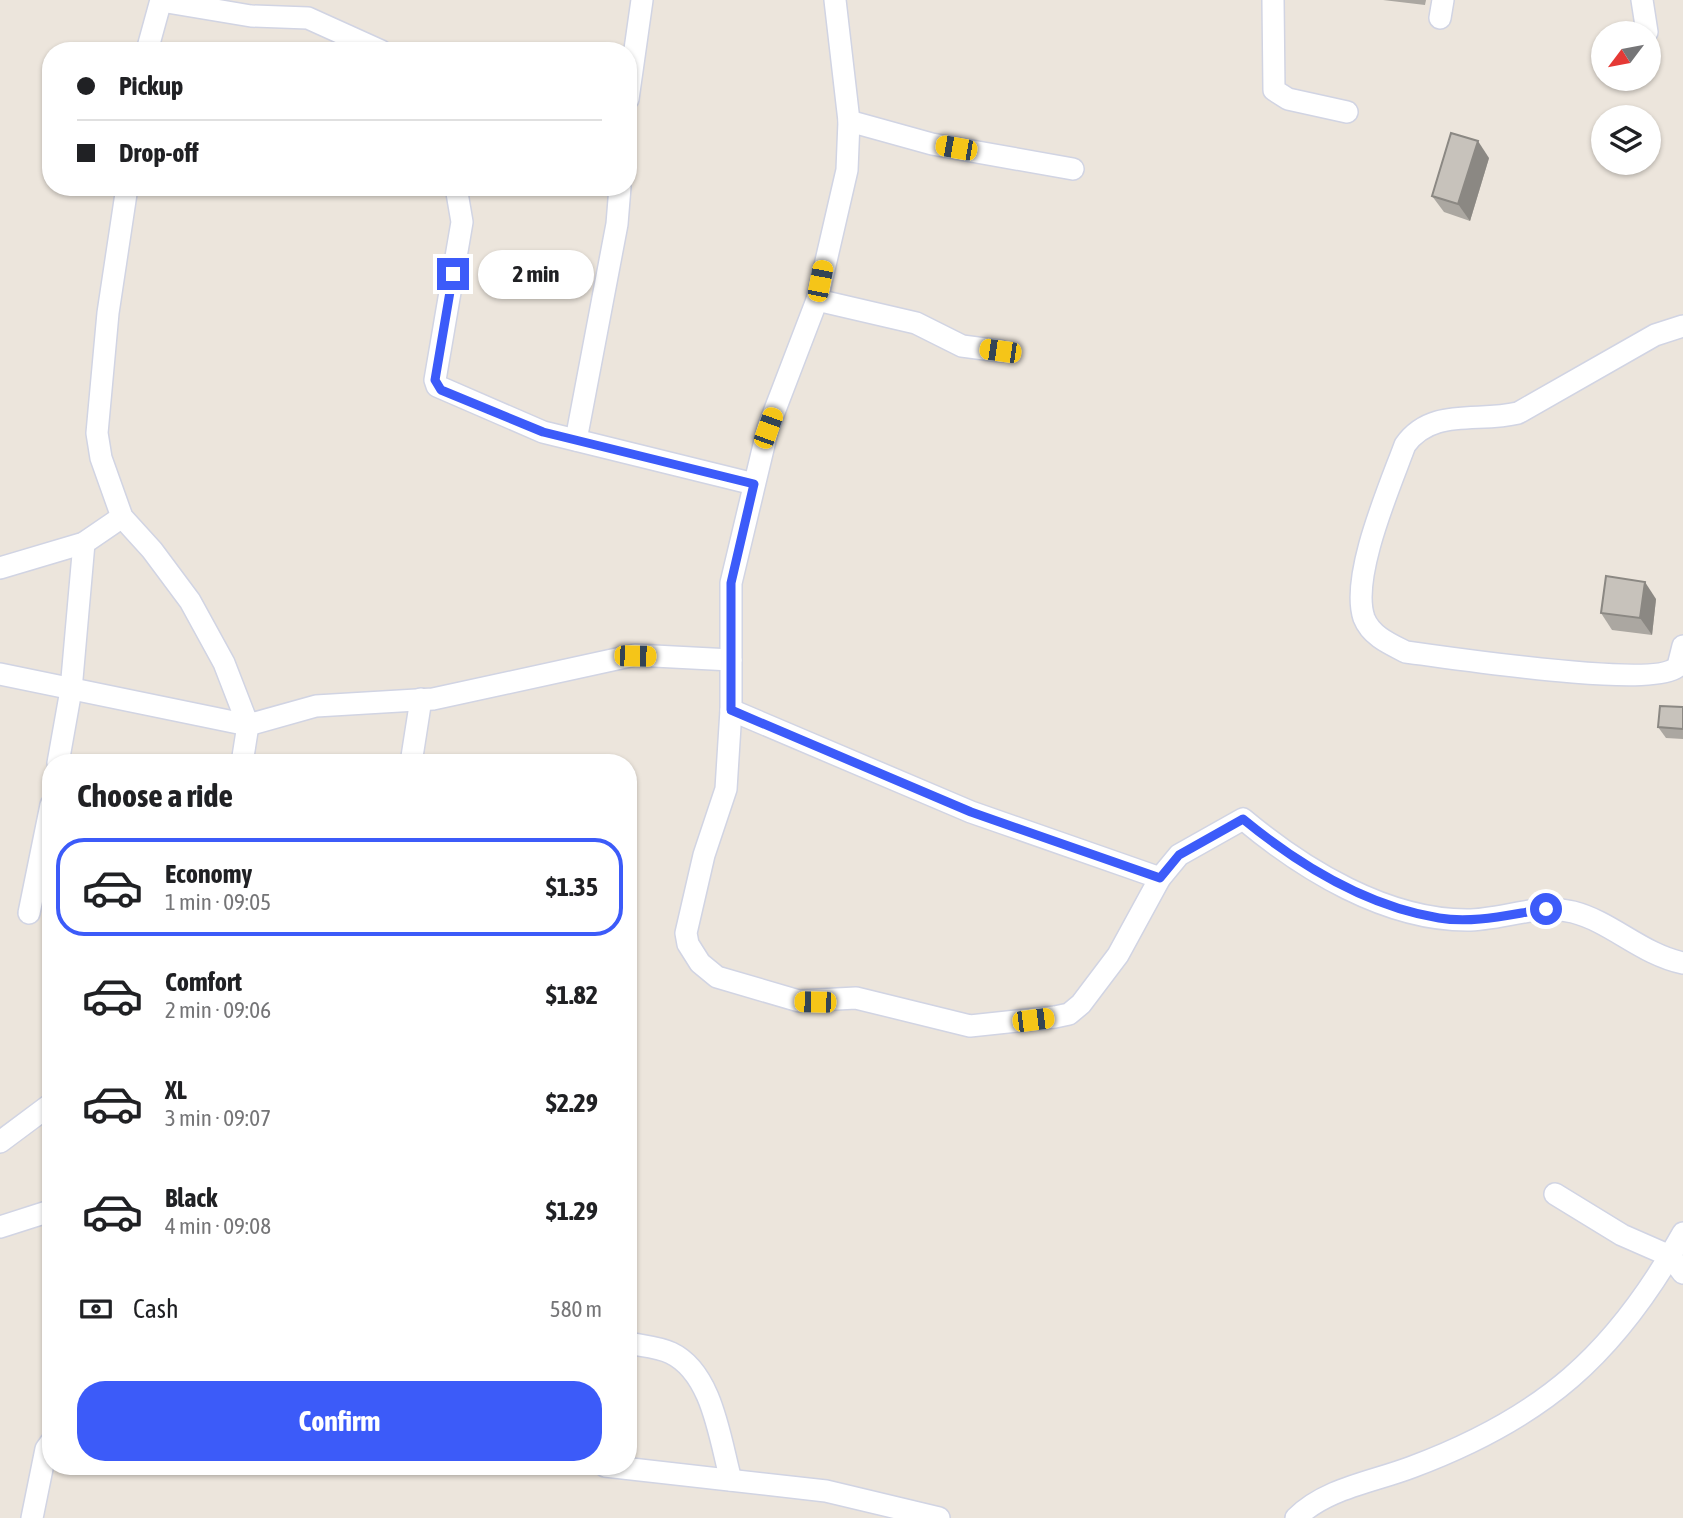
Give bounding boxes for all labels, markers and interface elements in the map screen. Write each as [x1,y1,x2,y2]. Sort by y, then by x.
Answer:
north arrow [1591,21,1661,91]
map controls [1591,21,1661,175]
text: Pickup [119,71,183,101]
button: layers [1591,105,1661,175]
car [934,134,979,162]
text: Drop-off [119,138,199,168]
callout: 2 min [477,250,593,298]
route end [437,258,469,290]
car [806,258,835,304]
text: 2 min [513,261,559,287]
car [978,338,1023,364]
car [751,405,786,451]
car [614,645,657,667]
text: Choose a ride [77,777,233,814]
icon: car [81,856,144,919]
text: Economy [165,859,252,889]
text: $1.35 [546,872,598,902]
text: 1 min · 09:05 [165,889,271,915]
route start [1530,893,1562,925]
icon: car [81,964,144,1027]
text: Comfort [165,967,242,997]
text: $1.82 [546,980,598,1010]
car [794,991,837,1013]
text: 2 min · 09:06 [165,997,271,1023]
car [1011,1007,1056,1033]
icon: car [81,1072,144,1135]
text: XL [165,1075,187,1105]
text: $2.29 [546,1088,598,1118]
text: 3 min · 09:07 [165,1105,271,1131]
icon: car [81,1180,144,1243]
text: Black [165,1183,217,1213]
text: $1.29 [546,1196,598,1226]
text: 4 min · 09:08 [165,1213,271,1239]
icon: cash [77,1290,115,1328]
text: Cash [133,1294,179,1324]
text: 580 m [550,1296,602,1322]
button: Confirm [77,1381,602,1461]

